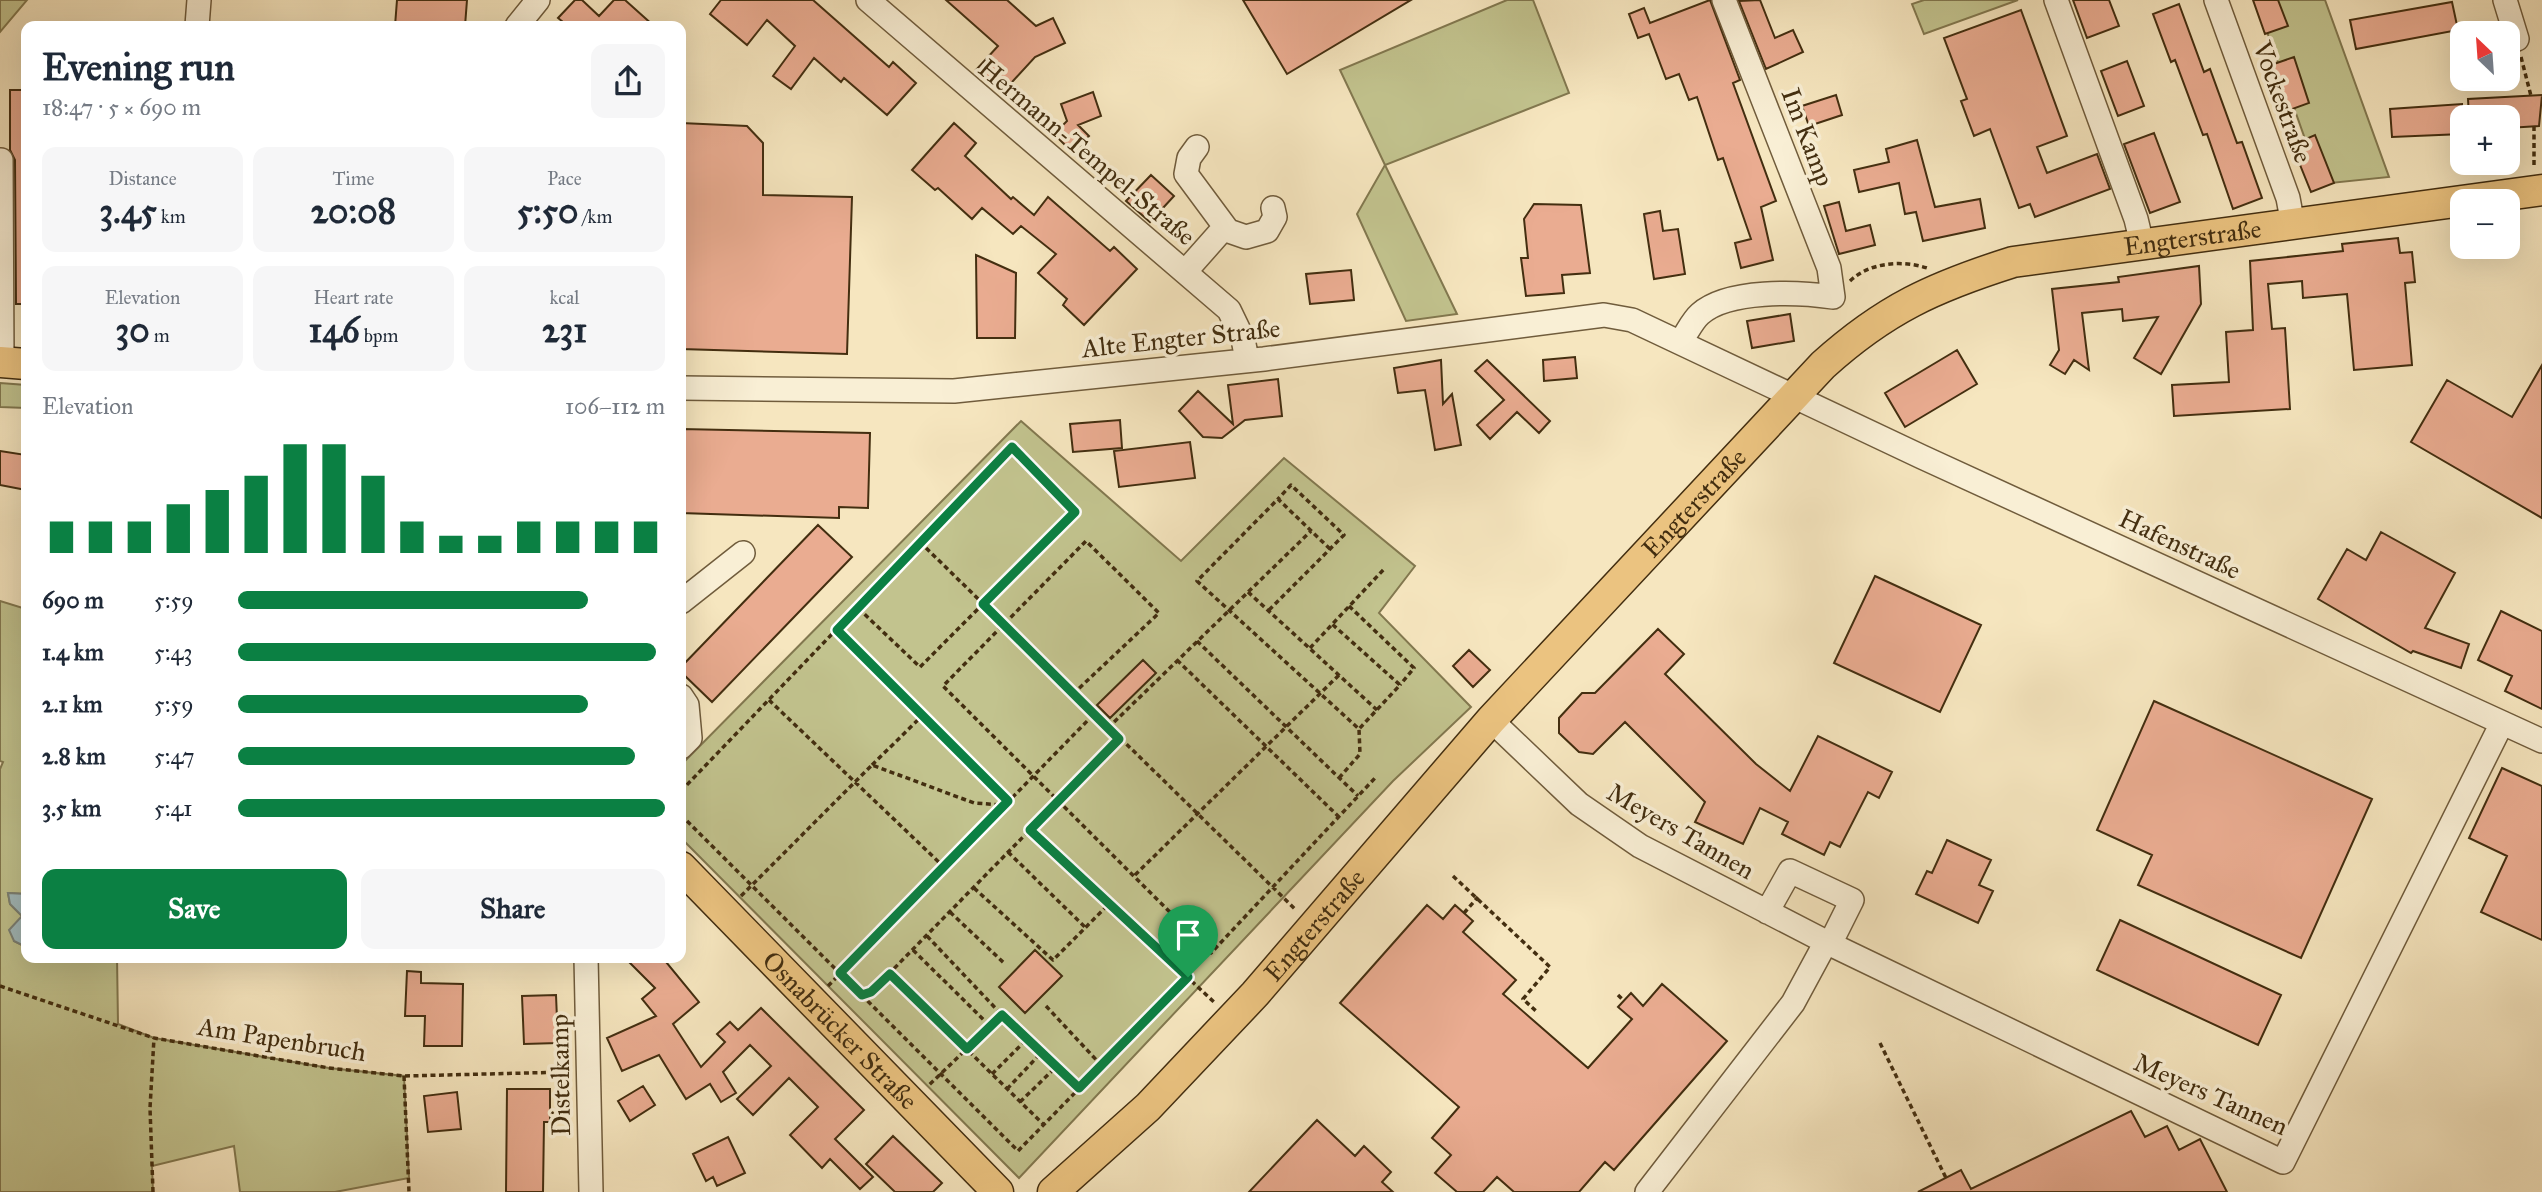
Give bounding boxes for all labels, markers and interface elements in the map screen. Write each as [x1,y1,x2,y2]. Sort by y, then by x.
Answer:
north arrow [2450,21,2520,91]
map controls [2450,21,2520,259]
street label: Vockestraße [2246,36,2320,167]
text: Evening run [42,44,235,90]
button: share [591,44,665,118]
street label: Hermann-Tempel-Straße [972,52,1202,252]
street label: Im Kamp [1775,83,1841,191]
text: 18:47 · 5 × 690 m [42,93,201,121]
button: + [2450,105,2520,175]
text: Distance [108,167,177,190]
text: Time [332,167,375,190]
text: Pace [547,167,582,190]
button: − [2450,189,2520,259]
text: 3.45 [99,190,157,233]
text: 20:08 [311,190,396,233]
text: 5:50 [517,190,578,233]
text: km [157,205,186,228]
text: /km [578,205,612,228]
street label: Engterstraße [2122,212,2263,263]
text: Elevation [105,286,180,309]
text: Heart rate [314,286,393,309]
text: kcal [550,286,579,309]
text: 30 [115,309,150,352]
text: 146 [309,309,360,352]
text: 231 [542,309,587,352]
street label: Alte Engter Straße [1079,312,1282,364]
text: m [150,324,170,347]
text: bpm [360,324,399,347]
text: Elevation [42,392,133,420]
text: 106–112 m [565,392,665,420]
street label: Engterstraße [1635,441,1753,564]
street label: Hafenstraße [2114,502,2246,586]
text: 690 m [42,586,104,614]
text: 5:59 [154,586,194,614]
text: 1.4 km [42,638,104,666]
text: 5:43 [154,638,193,666]
text: 2.1 km [42,690,103,718]
text: 5:59 [154,690,194,718]
text: 2.8 km [42,742,106,770]
text: 5:47 [154,742,195,770]
street label: Meyers Tannen [1602,776,1760,886]
text: 3.5 km [42,794,101,822]
text: 5:41 [154,794,192,822]
street label: Engterstraße [1257,862,1372,988]
button: Save [42,869,347,949]
button: Share [361,869,665,949]
pin [1158,905,1218,977]
icon: arrive [1169,916,1207,954]
street label: Osnabrücker Straße [756,944,925,1116]
street label: Am Papenbruch [195,1010,369,1068]
street label: Distelkamp [543,1014,577,1136]
street label: Meyers Tannen [2129,1046,2293,1142]

